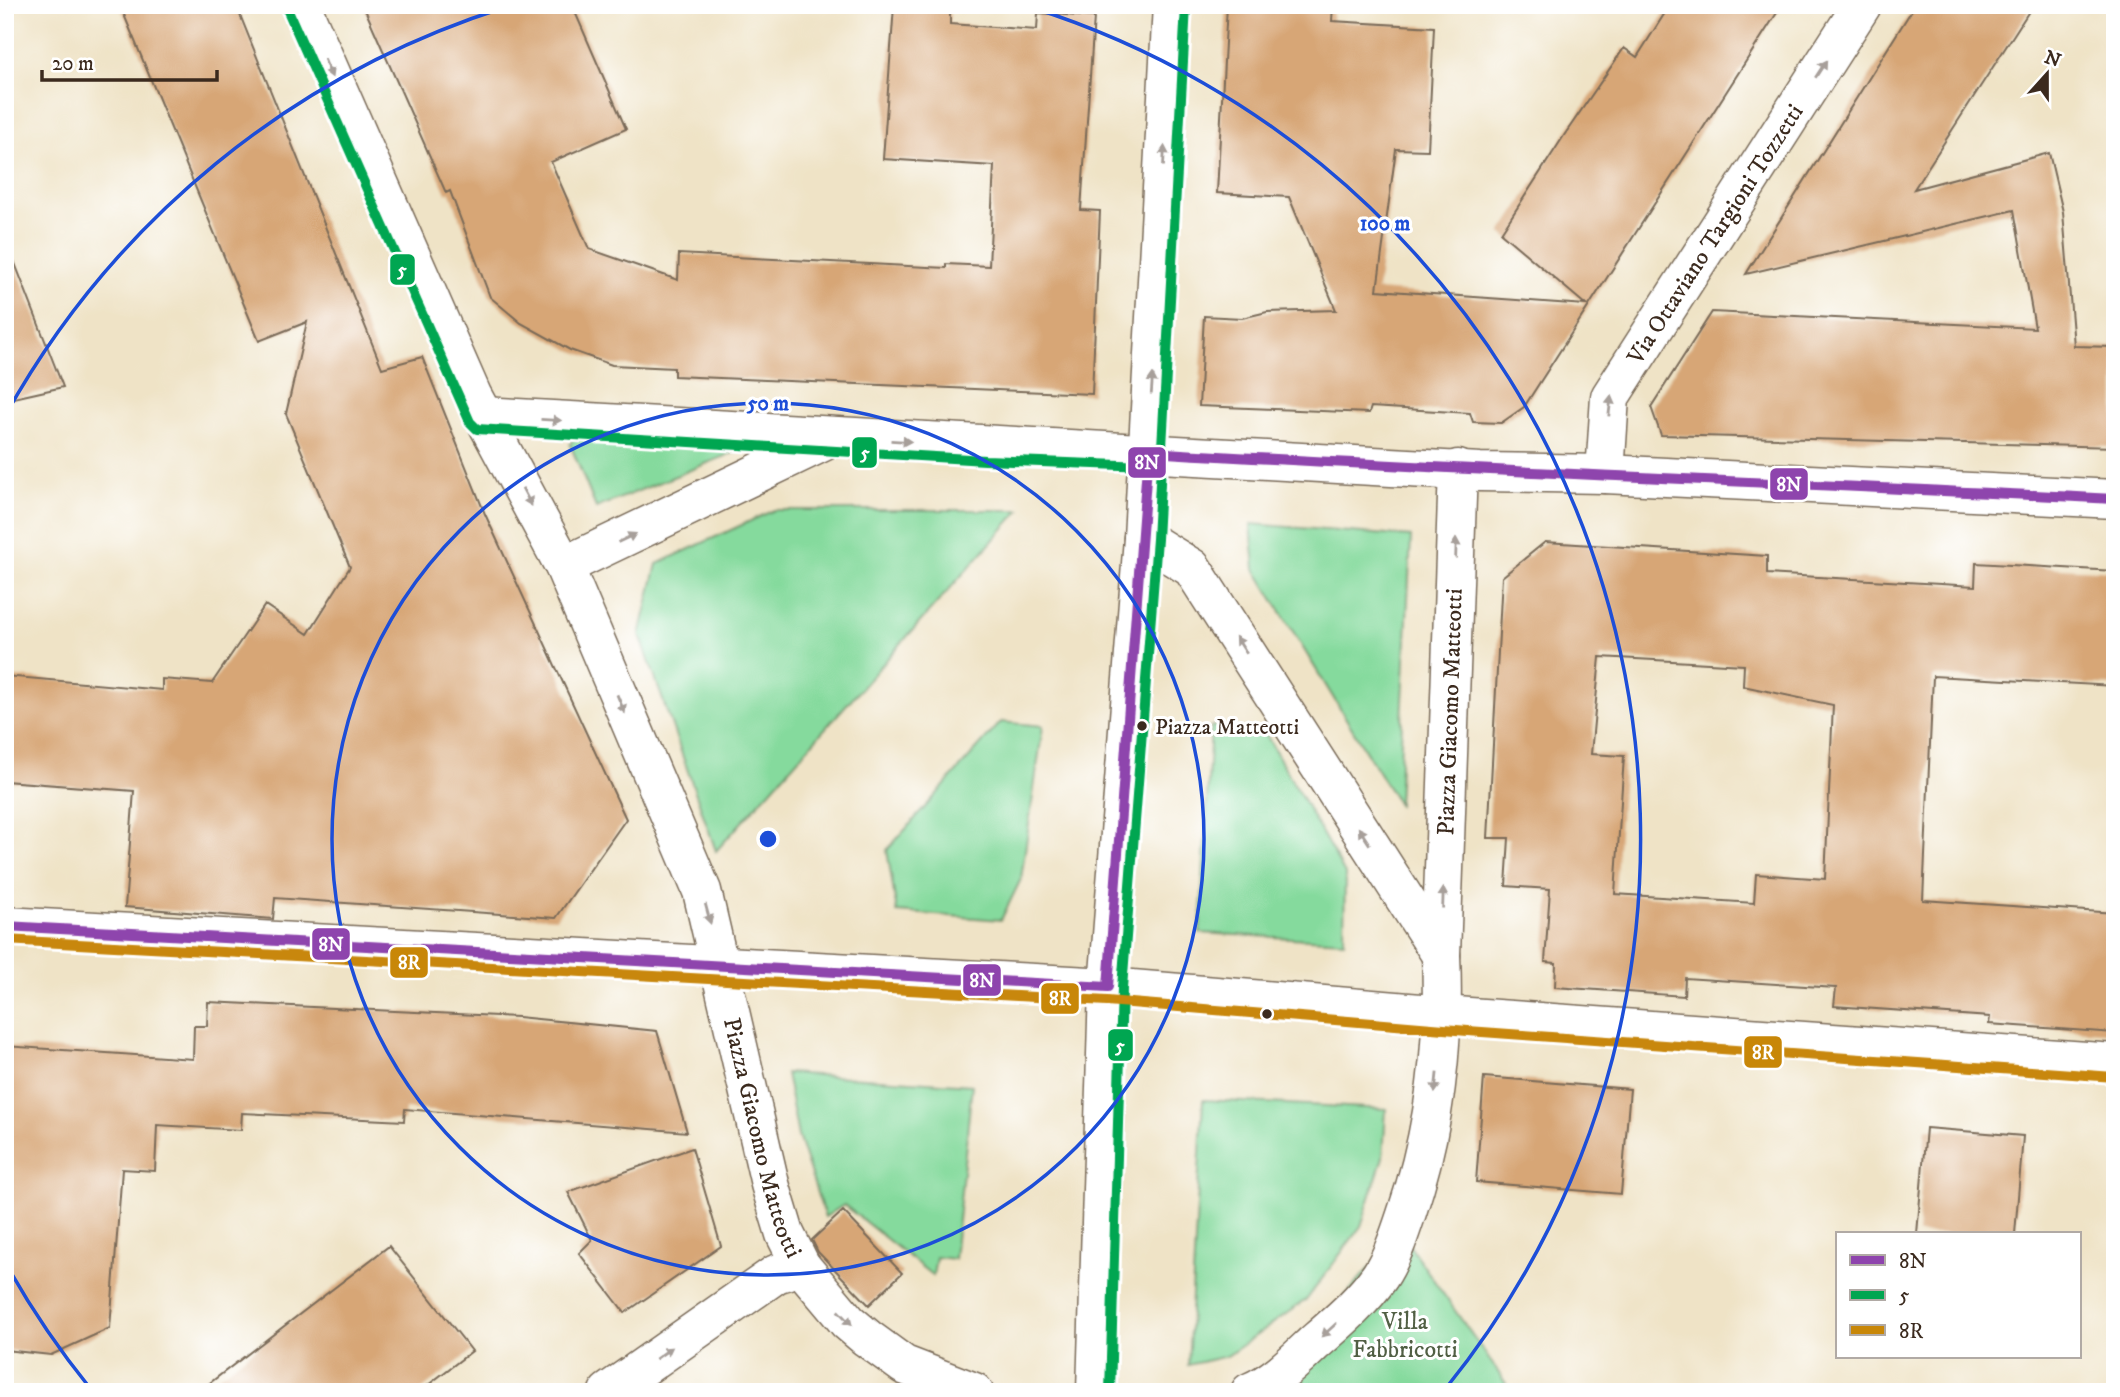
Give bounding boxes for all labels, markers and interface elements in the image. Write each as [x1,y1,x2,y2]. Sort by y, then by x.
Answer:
scale bar [42,38,217,82]
north arrow [2011,38,2082,108]
text: N [2041,46,2064,73]
text: 20 m [52,51,94,77]
one-way arrow [322,58,334,78]
one-way arrow [1814,59,1827,78]
street label: Via Ottaviano Targioni Tozzetti [1620,99,1810,371]
one-way arrow [1158,145,1169,167]
text: 100 m [1360,211,1410,237]
line badge: 5 [389,253,416,286]
text: 5 [396,259,407,282]
one-way arrow [1147,372,1158,394]
text: 50 m [746,391,789,417]
one-way arrow [1605,395,1616,417]
one-way arrow [540,414,562,425]
one-way arrow [890,435,912,446]
line badge: 5 [851,436,878,469]
text: 5 [859,442,870,465]
line badge: 8N [1127,446,1167,479]
text: 8N [1134,452,1160,475]
line badge: 8N [1769,467,1809,501]
text: 8N [1776,474,1802,497]
one-way arrow [521,487,533,507]
one-way arrow [617,533,637,544]
one-way arrow [1450,537,1461,559]
street label: Piazza Giacomo Matteotti [1431,588,1470,836]
one-way arrow [1235,635,1248,654]
one-way arrow [616,694,627,715]
place label: Piazza Matteotti [1155,714,1299,741]
marker: Piazza Matteotti [1135,719,1149,733]
one-way arrow [1358,826,1371,846]
centre of rings [756,827,780,851]
one-way arrow [1437,886,1448,908]
one-way arrow [704,904,714,925]
line badge: 8N [311,927,351,961]
text: 8N [318,934,344,957]
line badge: 8R [389,946,429,979]
text: 8R [398,952,420,975]
line badge: 8N [962,963,1002,997]
text: 8N [969,970,995,993]
line badge: 8R [1040,982,1080,1015]
text: 8R [1049,988,1071,1011]
unlabelled marker [1260,1007,1274,1021]
street label: Piazza Giacomo Matteotti [716,1015,808,1263]
line badge: 5 [1107,1028,1134,1062]
text: 5 [1114,1035,1125,1058]
line badge: 8R [1743,1035,1783,1069]
text: 8R [1752,1042,1774,1065]
one-way arrow [1430,1072,1441,1094]
legend [1836,1232,2082,1358]
text: 8N [1899,1249,1927,1275]
text: 5 [1899,1283,1909,1309]
park label: Villa Fabbricotti [1352,1307,1458,1365]
one-way arrow [837,1309,853,1326]
text: 8R [1899,1319,1924,1345]
one-way arrow [1321,1321,1338,1337]
one-way arrow [655,1346,673,1360]

